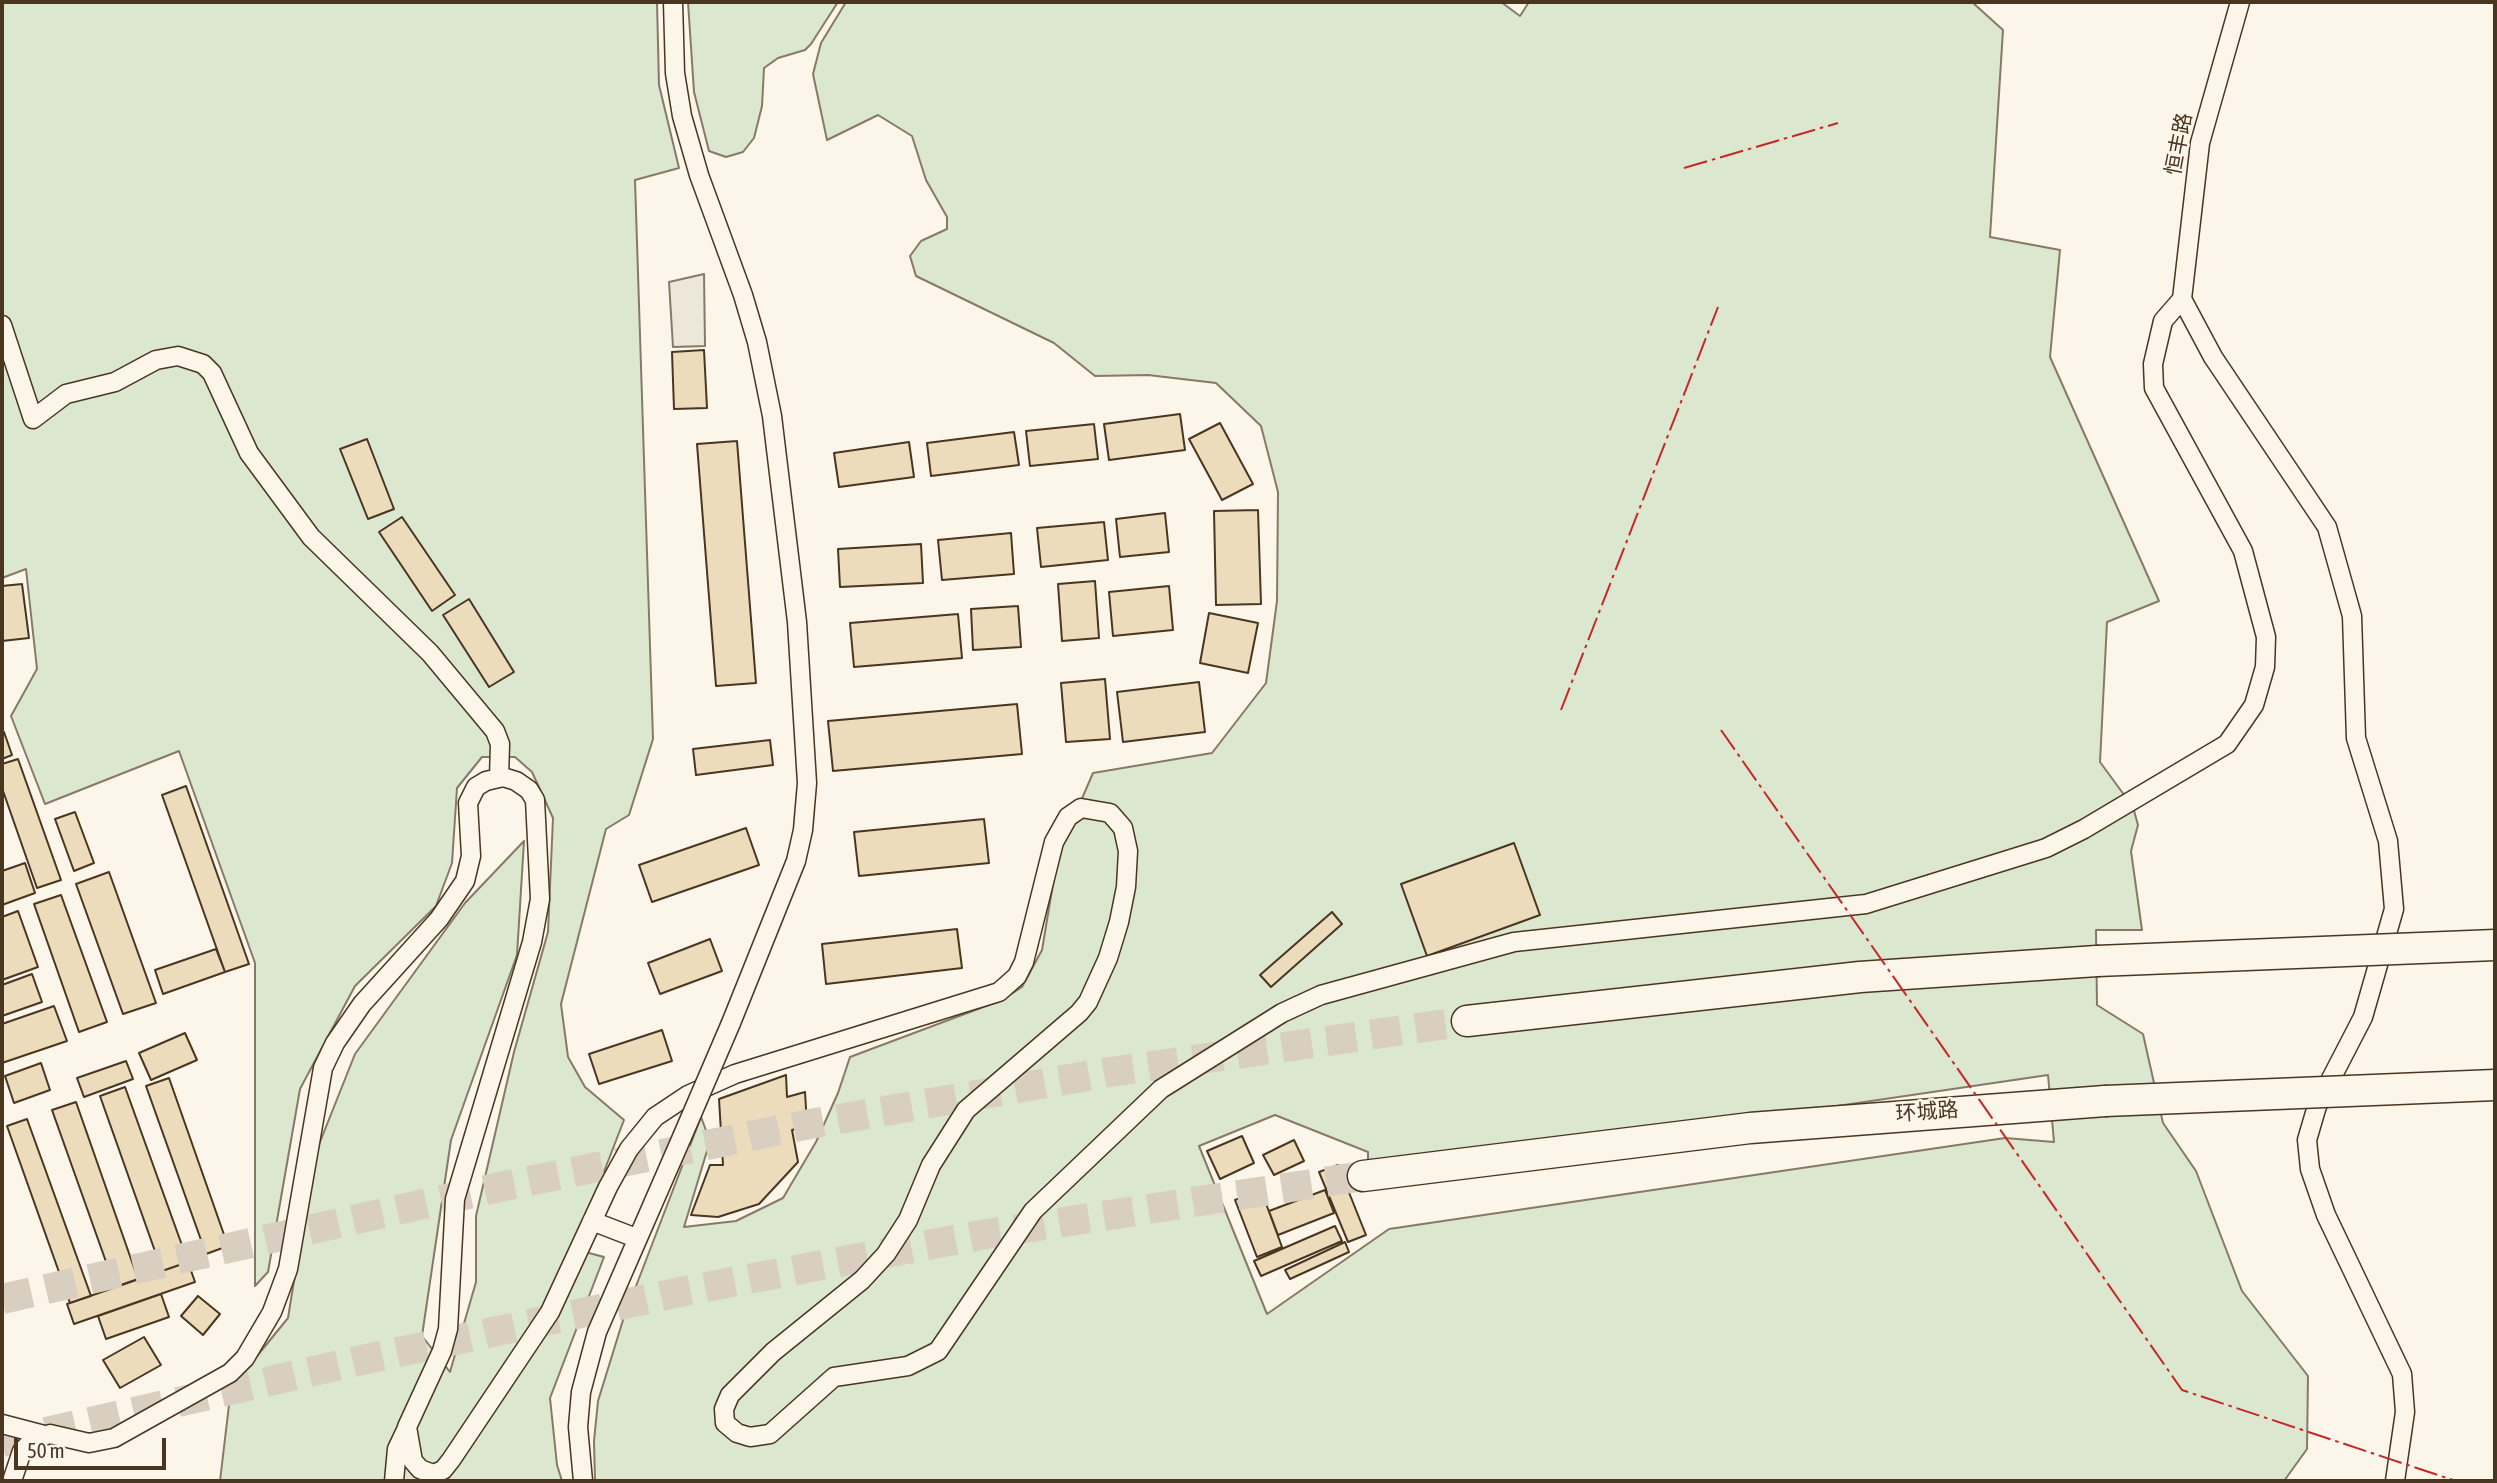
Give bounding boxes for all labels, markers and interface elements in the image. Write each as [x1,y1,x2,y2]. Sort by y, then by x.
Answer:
street label: 恒丰路 [2161,111,2197,177]
street label: 环城路 [1895,1097,1959,1127]
scale bar [18,1424,170,1468]
text: 50 m [27,1438,65,1462]

